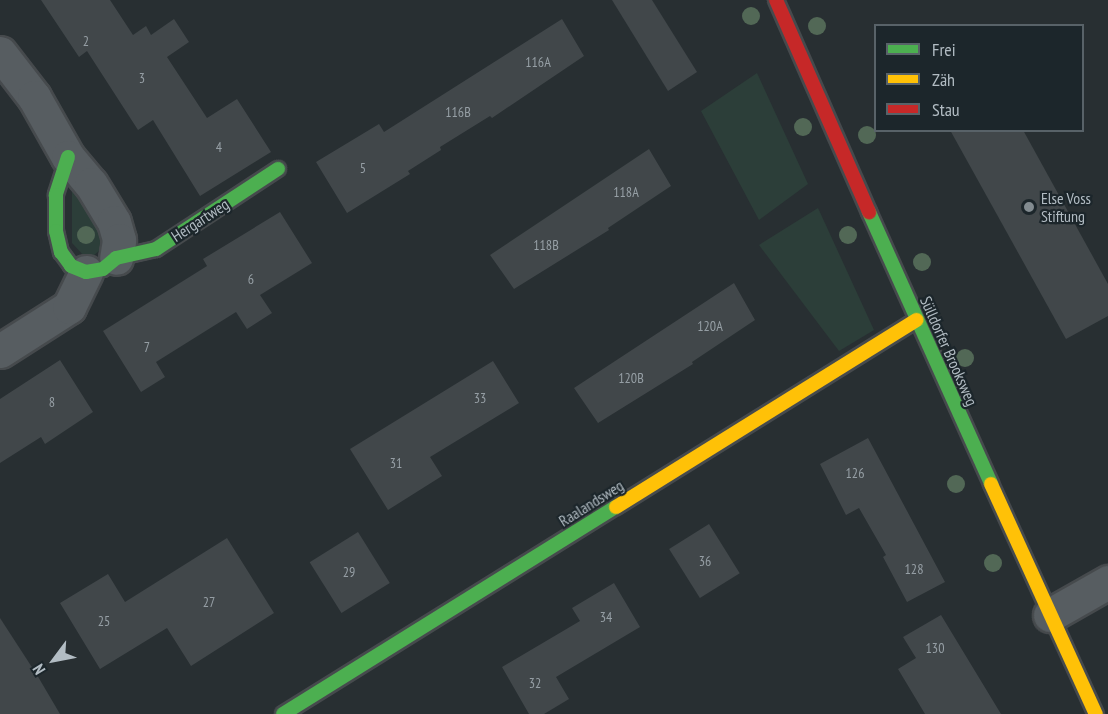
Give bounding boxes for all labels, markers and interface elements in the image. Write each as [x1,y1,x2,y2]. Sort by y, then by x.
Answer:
legend [874,24,1084,132]
house number: 2 [83,33,89,49]
text: Frei [932,38,956,61]
house number: 116A [525,54,551,70]
text: Zäh [932,68,955,91]
house number: 3 [139,70,145,86]
text: Stau [932,98,960,121]
house number: 116B [445,104,471,120]
house number: 4 [216,139,222,155]
house number: 5 [360,160,366,176]
house number: 118A [613,184,639,200]
place label: Else Voss Stiftung [1041,188,1091,226]
street label: Hergartweg [168,194,232,246]
marker: Else Voss Stiftung [1022,200,1036,214]
house number: 118B [533,237,559,253]
house number: 6 [248,271,254,287]
street label: Sülldorfer Brooksweg [916,293,982,409]
house number: 120A [697,318,723,334]
house number: 7 [144,339,150,355]
house number: 120B [618,370,644,386]
house number: 33 [474,390,486,406]
house number: 8 [49,394,55,410]
house number: 31 [390,455,402,471]
house number: 126 [846,465,864,481]
street label: Raalandsweg [555,476,627,530]
house number: 36 [699,553,711,569]
house number: 128 [905,561,923,577]
house number: 29 [343,564,355,580]
house number: 27 [203,594,215,610]
house number: 34 [600,609,612,625]
house number: 25 [98,613,110,629]
north arrow [24,630,84,690]
house number: 130 [926,640,944,656]
text: N [28,661,50,679]
house number: 32 [529,675,541,691]

